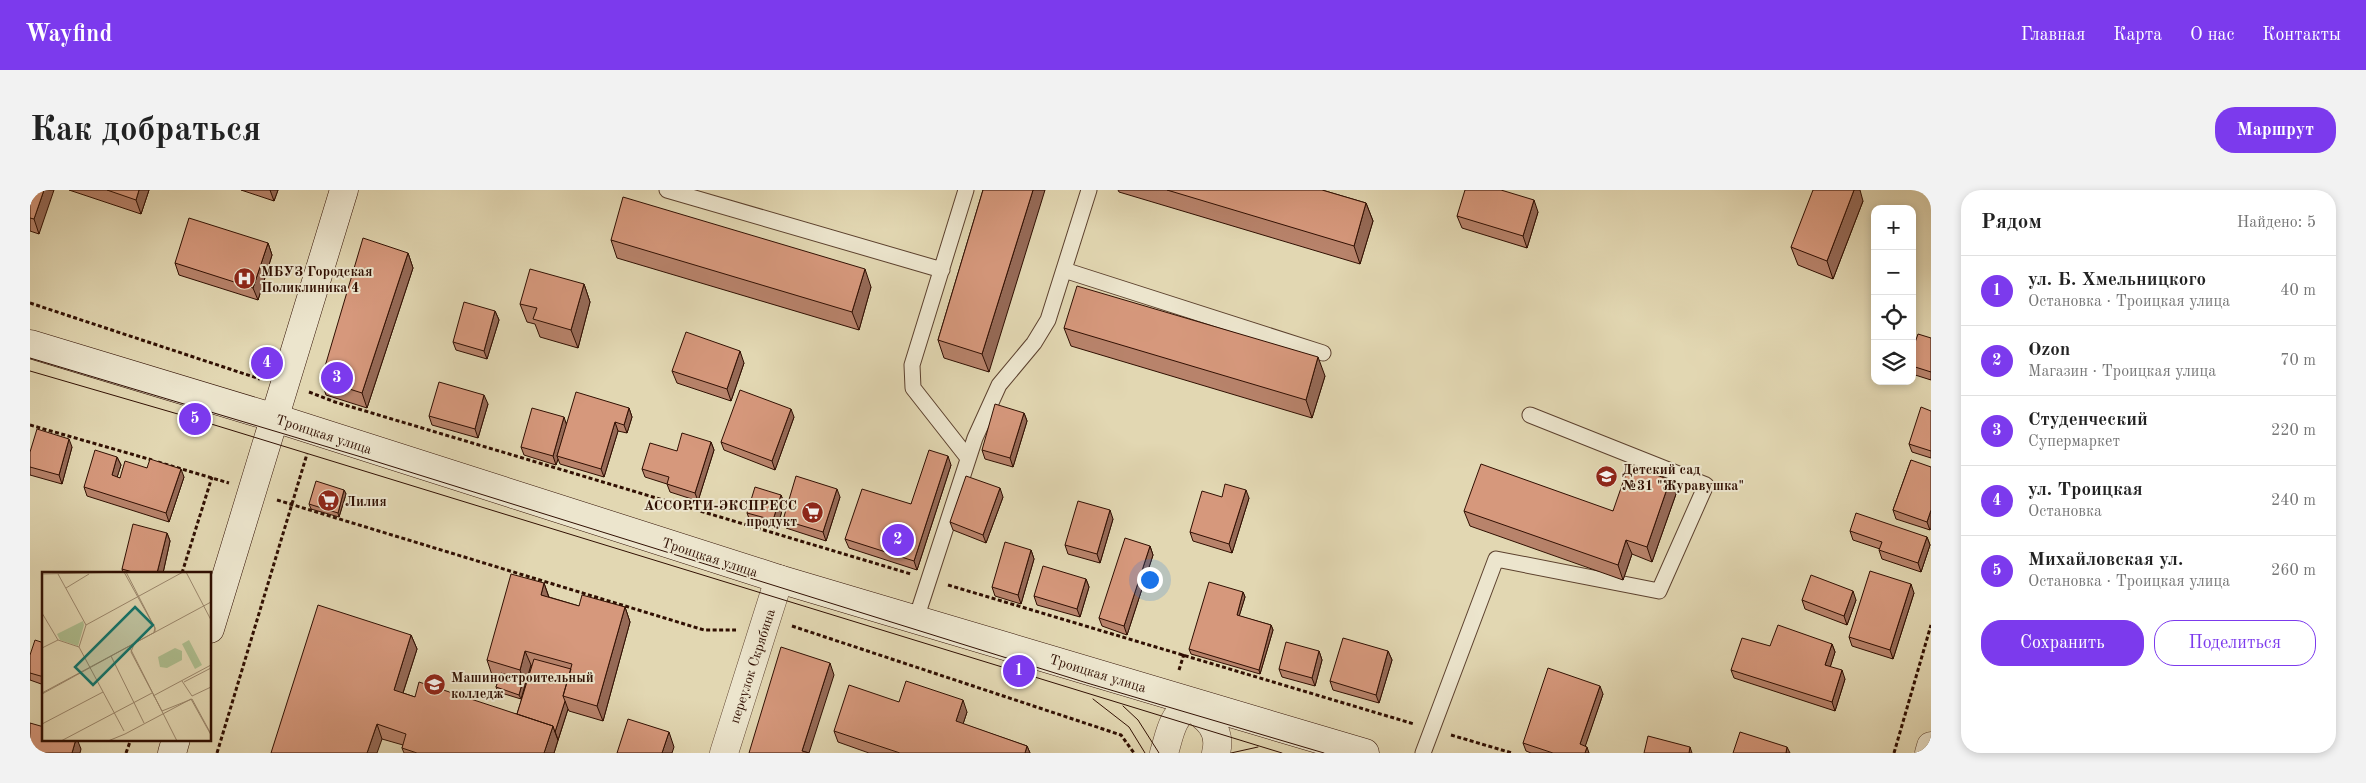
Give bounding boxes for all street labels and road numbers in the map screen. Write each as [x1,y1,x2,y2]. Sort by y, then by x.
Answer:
street label: Троицкая улица [274,413,374,457]
street label: Троицкая улица [660,536,760,580]
street label: переулок Скрябина [728,607,778,725]
street label: Троицкая улица [1048,653,1148,695]

